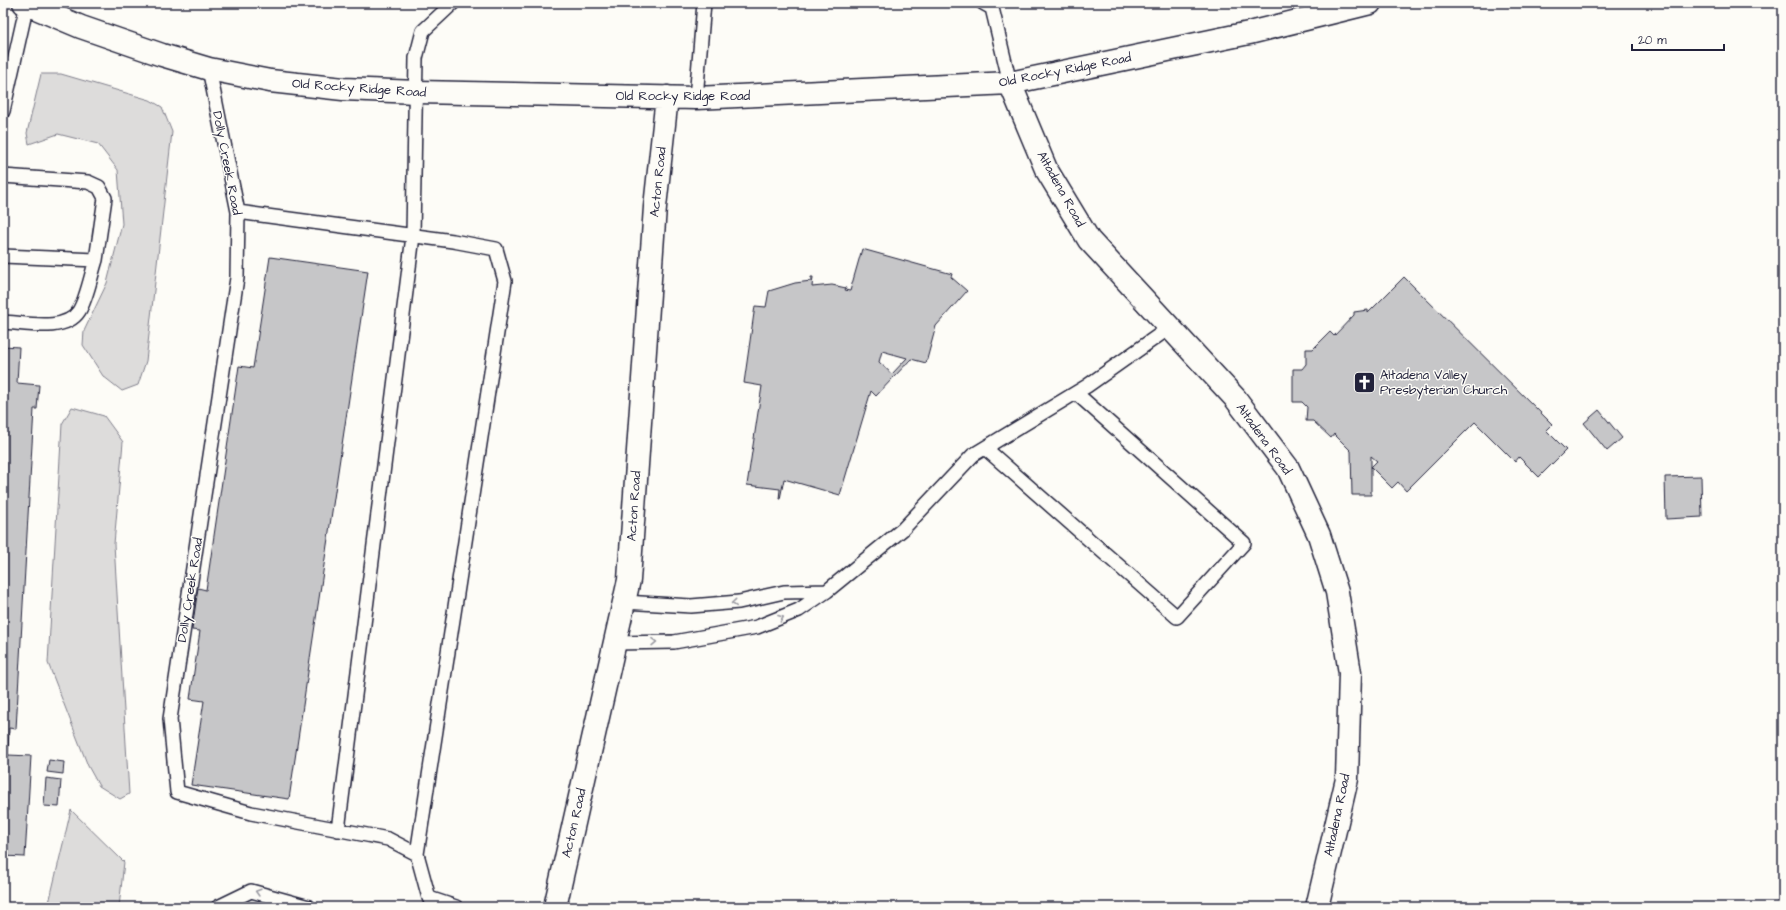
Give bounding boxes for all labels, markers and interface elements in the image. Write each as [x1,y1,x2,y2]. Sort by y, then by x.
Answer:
scale bar [1632,26,1724,52]
text: 20 m [1638,32,1667,49]
street label: Old Rocky Ridge Road [997,48,1133,93]
street label: Old Rocky Ridge Road [291,74,427,103]
street label: Old Rocky Ridge Road [616,87,751,106]
street label: Dolly Creek Road [207,109,246,217]
street label: Acton Road [645,146,671,218]
street label: Altadena Road [1033,148,1089,230]
place label: Altadena Valley Presbyterian Church [1380,366,1508,400]
church icon: Altadena Valley Presbyterian Church [1352,369,1378,395]
street label: Altadena Road [1232,400,1296,479]
street label: Acton Road [623,470,645,542]
street label: Dolly Creek Road [173,536,208,644]
one-way arrow [730,598,737,607]
one-way arrow [777,614,784,622]
one-way arrow [651,638,657,646]
street label: Altadena Road [1319,772,1355,858]
street label: Acton Road [557,786,591,859]
one-way arrow [255,889,261,897]

